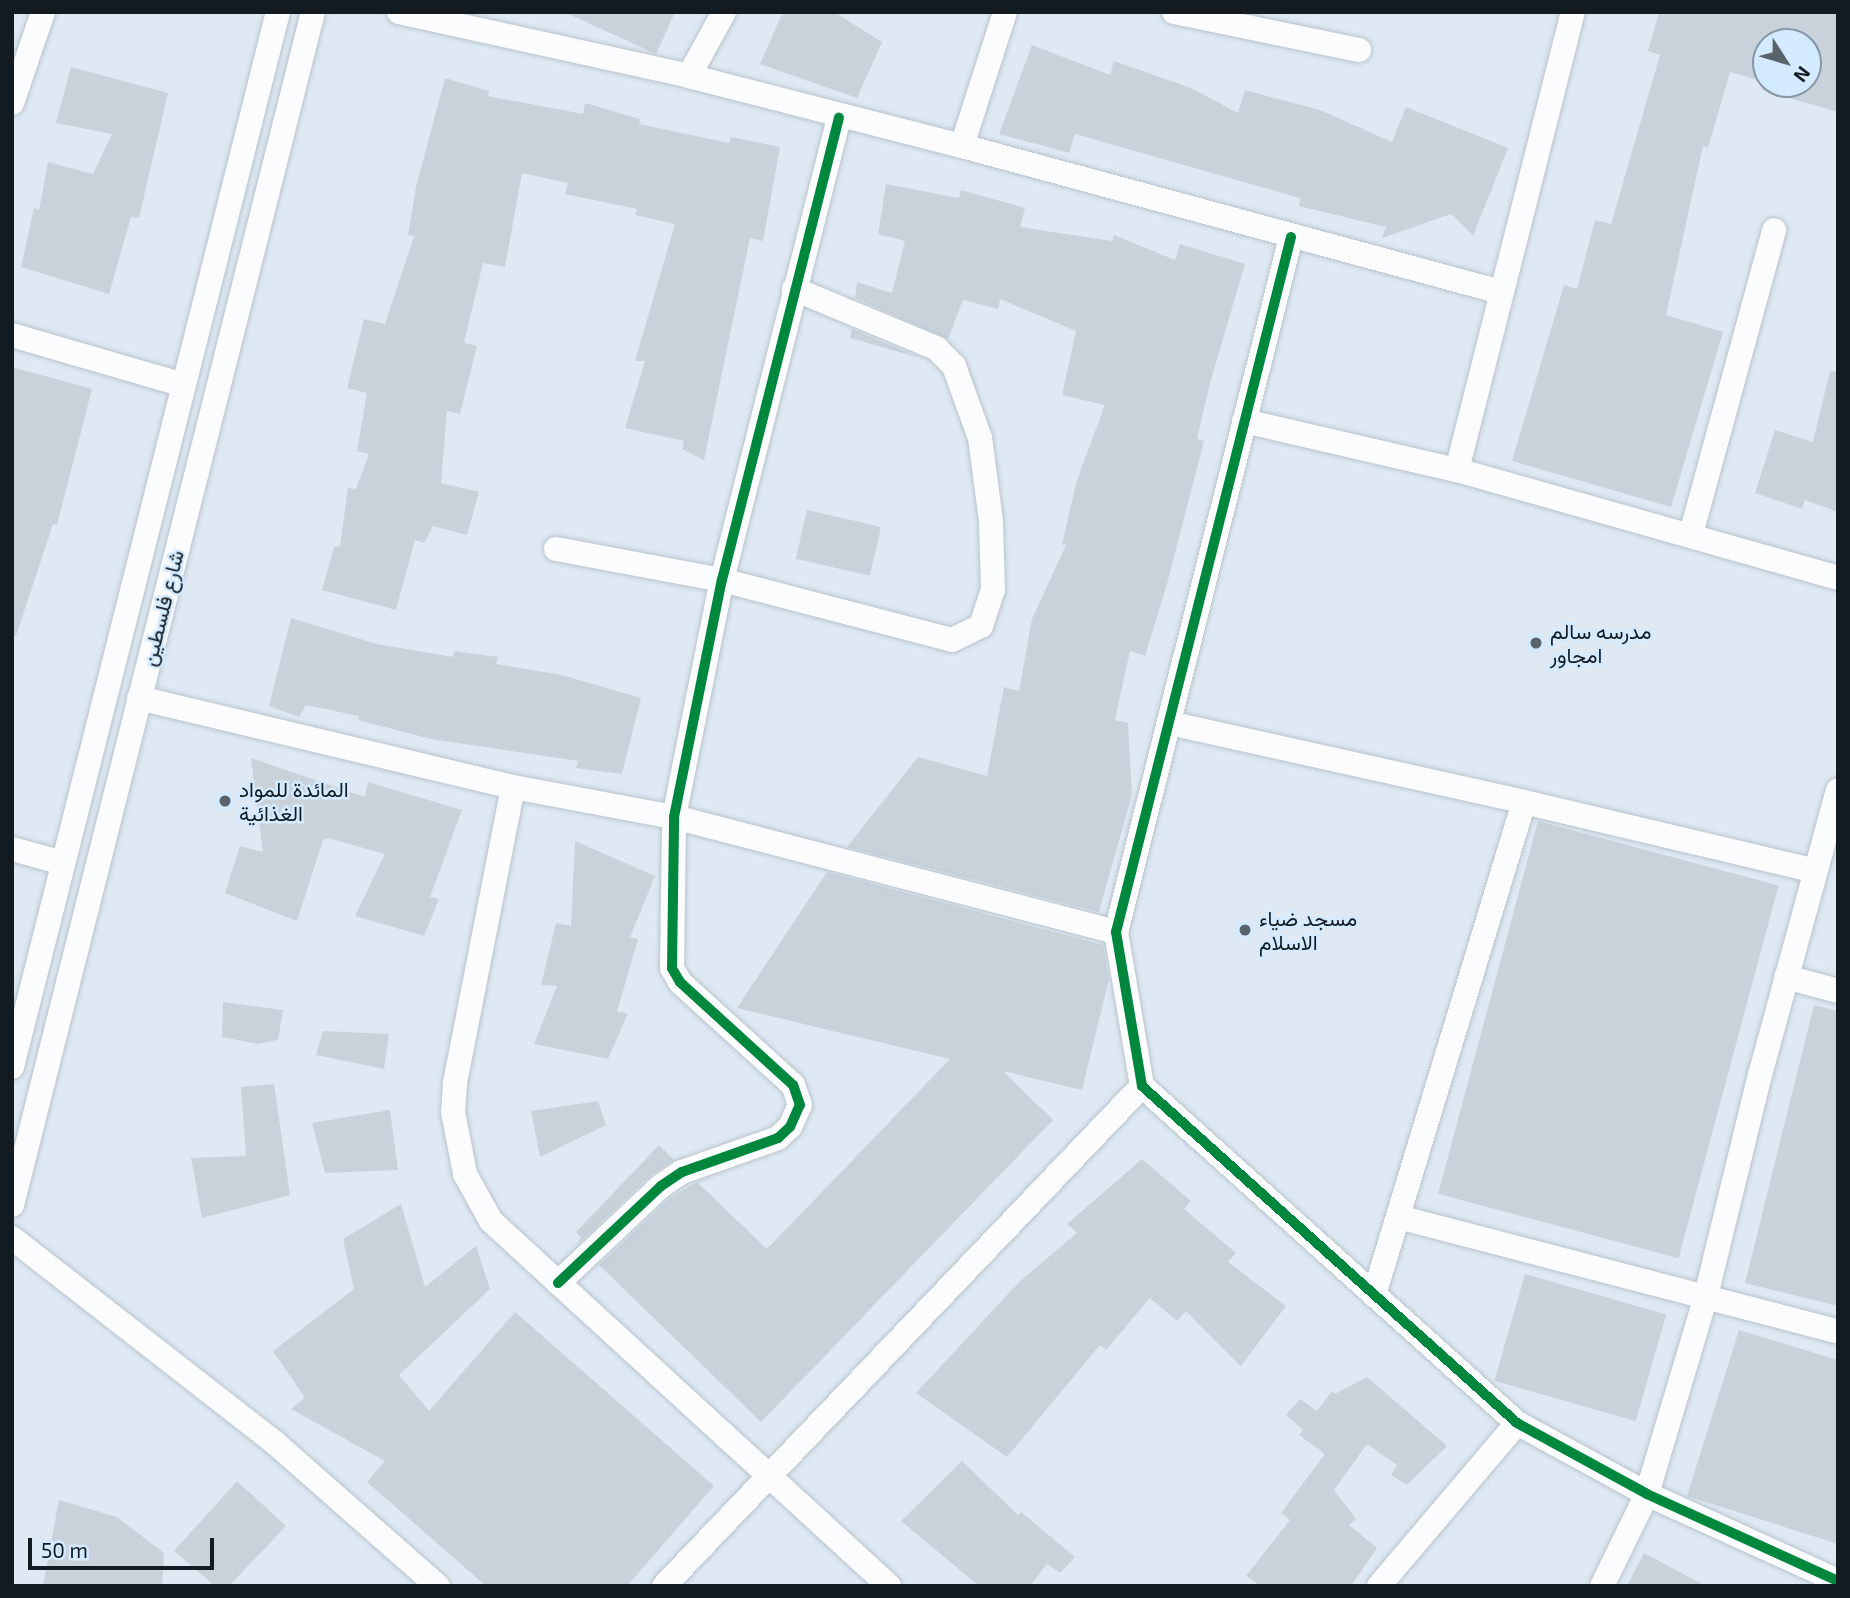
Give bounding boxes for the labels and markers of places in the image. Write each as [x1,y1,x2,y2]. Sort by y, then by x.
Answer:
place label: مدرسه سالم امجاور [1550,618,1651,668]
marker: مدرسه سالم امجاور [1528,635,1544,651]
place label: المائدة للمواد الغذائية [239,776,349,826]
marker: المائدة للمواد الغذائية [217,793,233,809]
place label: مسجد ضياء الاسلام [1259,905,1357,955]
marker: مسجد ضياء الاسلام [1237,922,1253,938]

